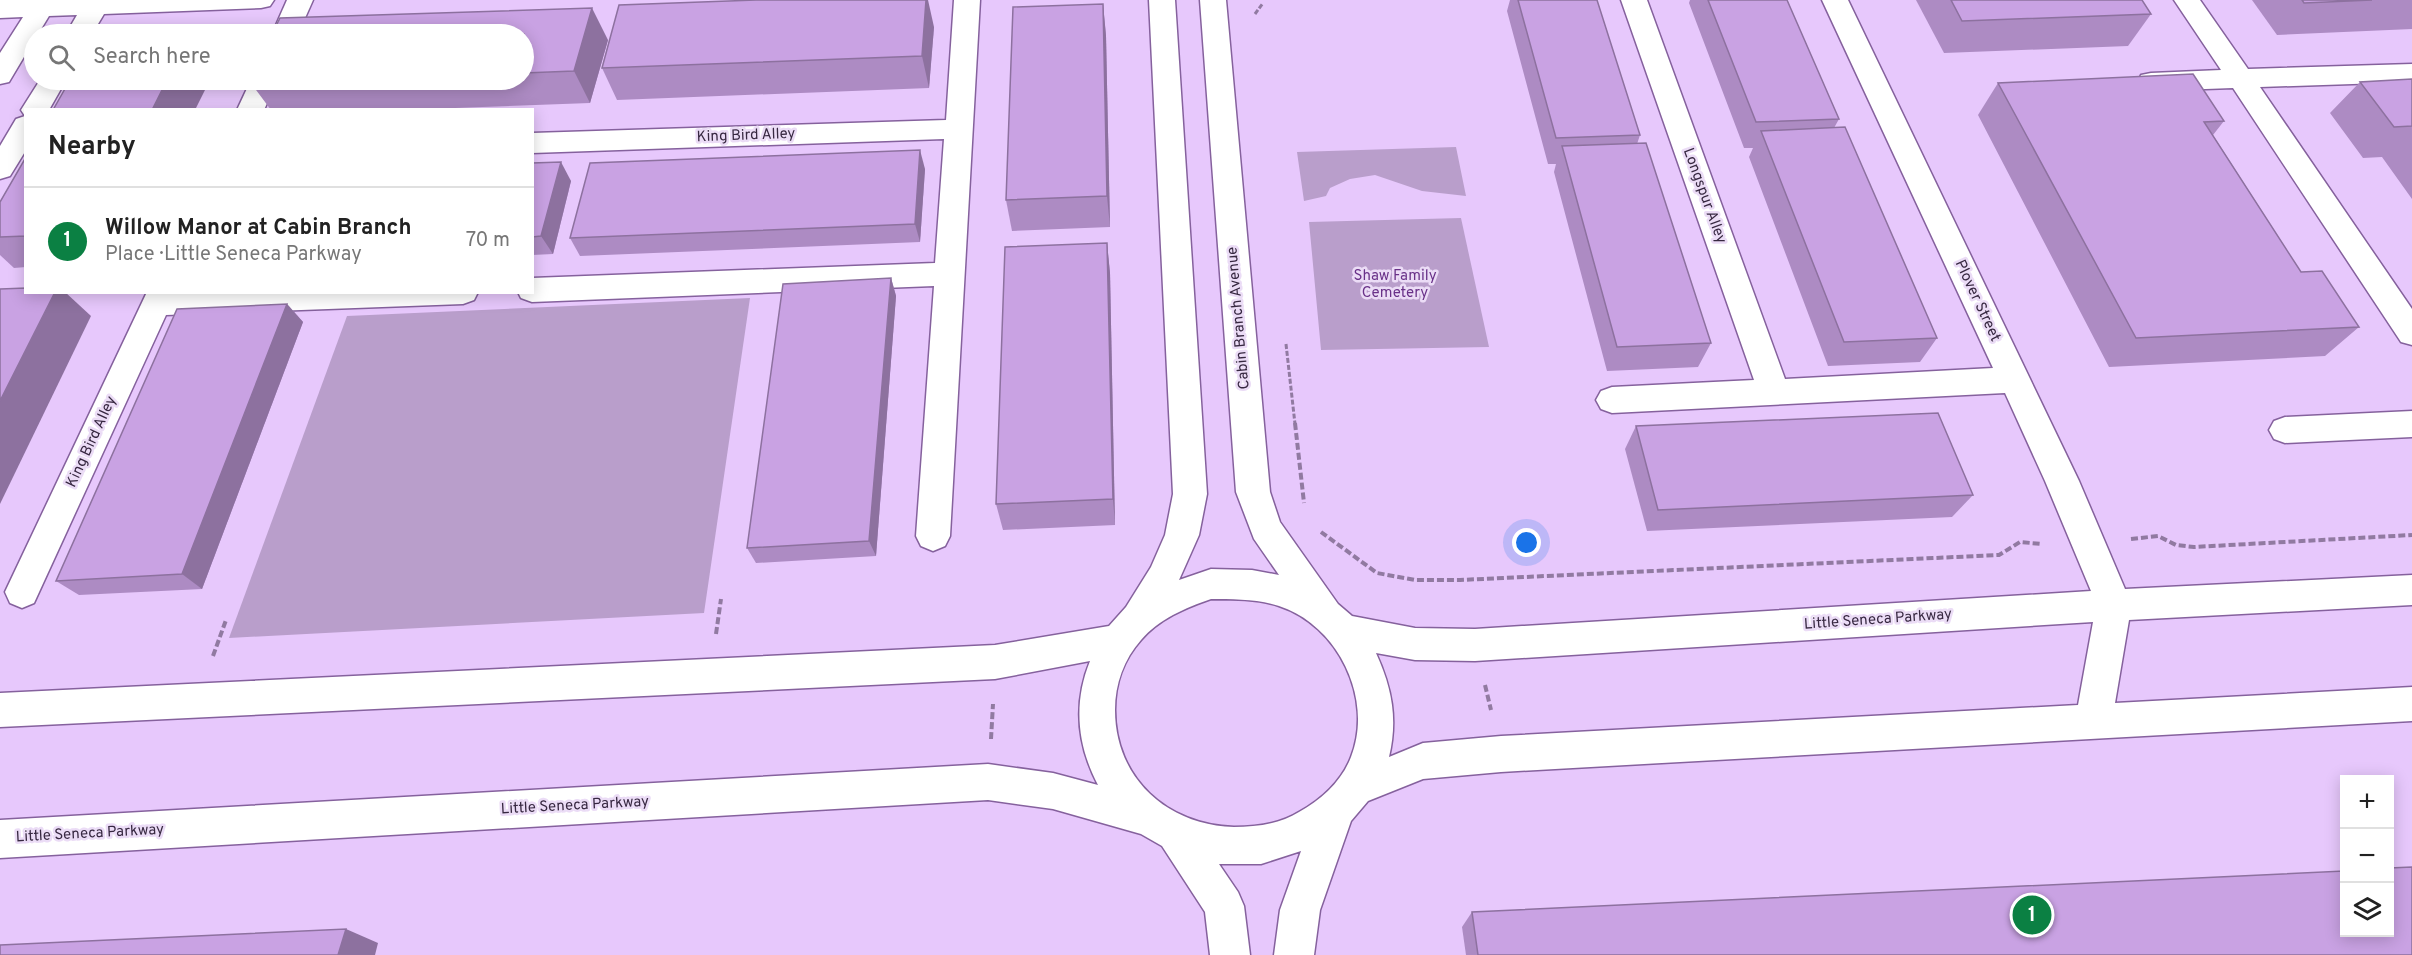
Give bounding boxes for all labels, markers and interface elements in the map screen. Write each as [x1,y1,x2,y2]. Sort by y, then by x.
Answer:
search box [24,24,534,90]
icon: search [45,41,78,74]
text: Search here [93,44,211,71]
street label: King Bird Alley [696,125,796,147]
text: Nearby [48,131,136,164]
street label: Longspur Alley [1678,146,1730,246]
text: Willow Manor at Cabin Branch [105,215,412,242]
text: 1 [64,228,72,254]
text: 70 m [466,228,510,254]
text: Place · Little Seneca Parkway [105,242,362,268]
street label: Cabin Branch Avenue [1223,246,1255,390]
street label: Plover Street [1950,257,2004,345]
park label: Shaw Family Cemetery [1353,267,1437,303]
street label: King Bird Alley [63,393,121,491]
your location [1512,528,1541,557]
street label: Little Seneca Parkway [1803,605,1953,635]
map controls [2340,775,2394,937]
button: + [2340,775,2394,829]
street label: Little Seneca Parkway [500,793,650,819]
street label: Little Seneca Parkway [15,821,165,847]
button: − [2340,829,2394,883]
button: layers [2340,883,2394,937]
pin: 1 [2012,892,2052,938]

